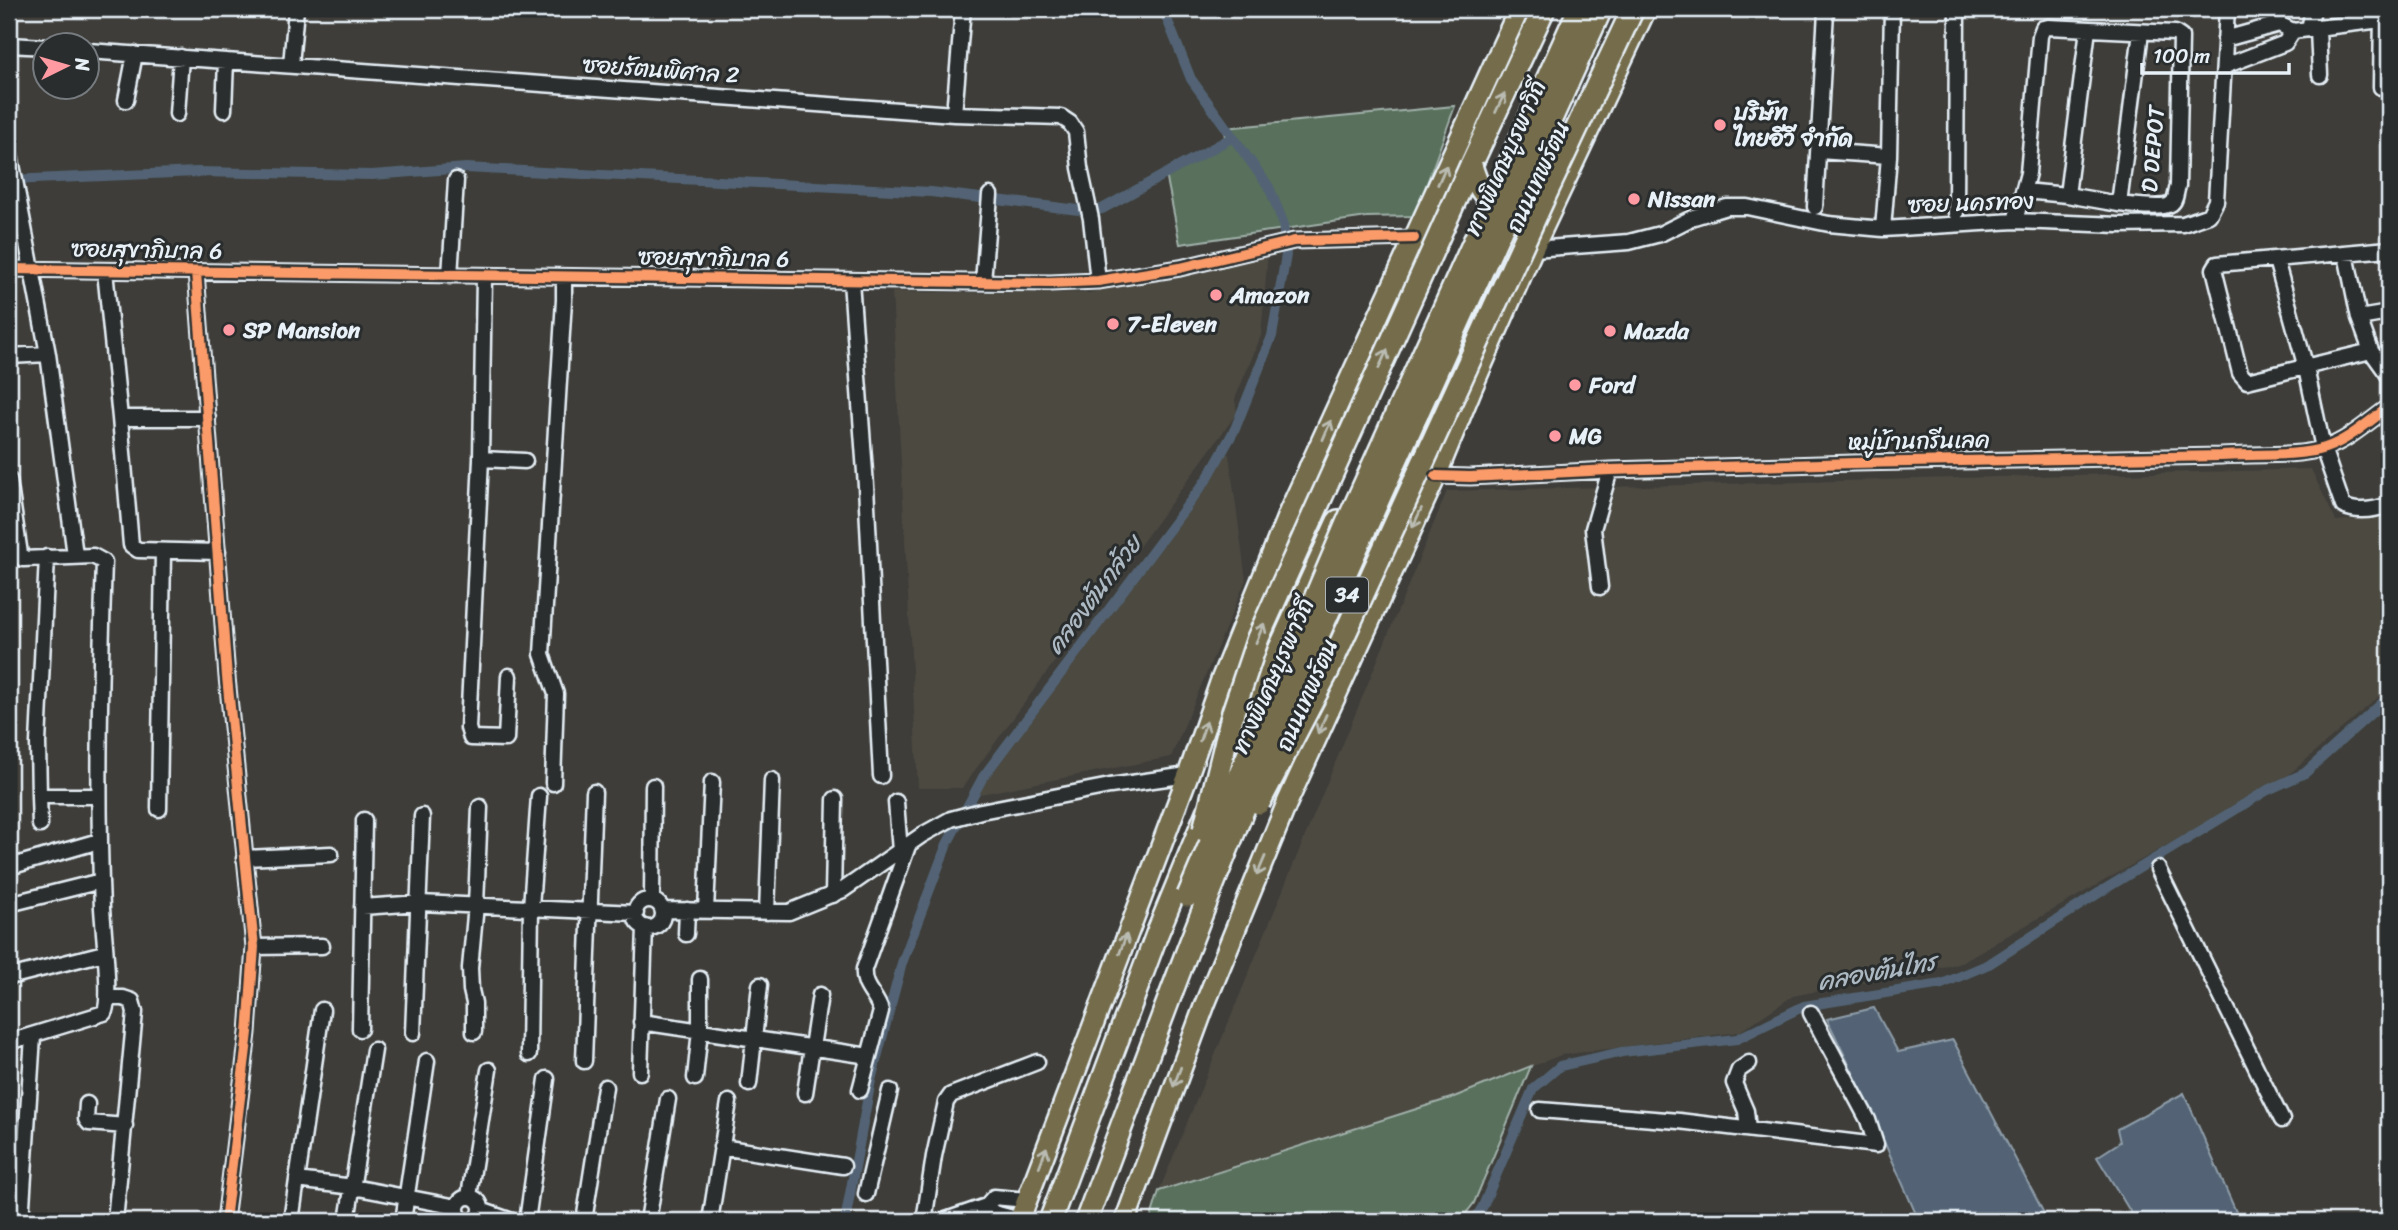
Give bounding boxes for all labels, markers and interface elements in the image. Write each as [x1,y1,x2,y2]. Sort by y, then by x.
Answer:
north arrow [32,32,102,102]
scale bar [2142,32,2290,76]
text: 100 m [2153,37,2210,75]
street label: ซอยรัตนพิศาล 2 [581,44,741,96]
text: N [65,56,100,73]
street label: ทางพิเศษบูรพาวิถี [1452,70,1559,243]
place label: บริษัท ไทยอีวี จำกัด [1733,92,1853,159]
one-way arrow [1493,93,1507,114]
street label: D DEPOT [2129,103,2177,194]
street label: ถนนเทพรัตน [1494,114,1582,240]
marker: บริษัท ไทยอีวี จำกัด [1712,117,1728,133]
one-way arrow [1436,165,1449,187]
place label: Nissan [1647,179,1716,220]
street label: ซอย นครทอง [1907,180,2035,226]
marker: Nissan [1626,191,1642,207]
street label: ซอยสุขาภิบาล 6 [71,228,223,272]
street label: ซอยสุขาภิบาล 6 [638,236,790,280]
place label: Amazon [1229,275,1310,316]
marker: Amazon [1208,287,1224,303]
place label: 7-Eleven [1127,304,1217,345]
place label: SP Mansion [242,310,361,351]
place label: Mazda [1623,311,1690,352]
marker: 7-Eleven [1105,316,1121,332]
marker: SP Mansion [221,322,237,338]
marker: Mazda [1602,323,1618,339]
one-way arrow [1377,349,1391,370]
place label: Ford [1588,365,1637,406]
marker: Ford [1567,377,1583,393]
place label: MG [1568,416,1602,457]
street label: หมู่บ้านกรีนเลค [1848,419,1990,463]
one-way arrow [1321,420,1334,442]
marker: MG [1547,428,1563,444]
one-way arrow [1410,506,1423,528]
water label: คลองต้นกล้วย [1035,524,1155,664]
road number: 34 [1326,578,1368,612]
street label: ทางพิเศษบูรพาวิถี [1220,588,1327,761]
one-way arrow [1254,623,1267,645]
street label: ถนนเทพรัตน [1264,632,1350,758]
one-way arrow [1315,713,1328,734]
one-way arrow [1198,721,1210,743]
one-way arrow [1254,854,1267,876]
one-way arrow [1118,934,1130,956]
water label: คลองต้นไทร [1814,940,1944,1003]
one-way arrow [1170,1066,1182,1088]
one-way arrow [1037,1147,1050,1169]

